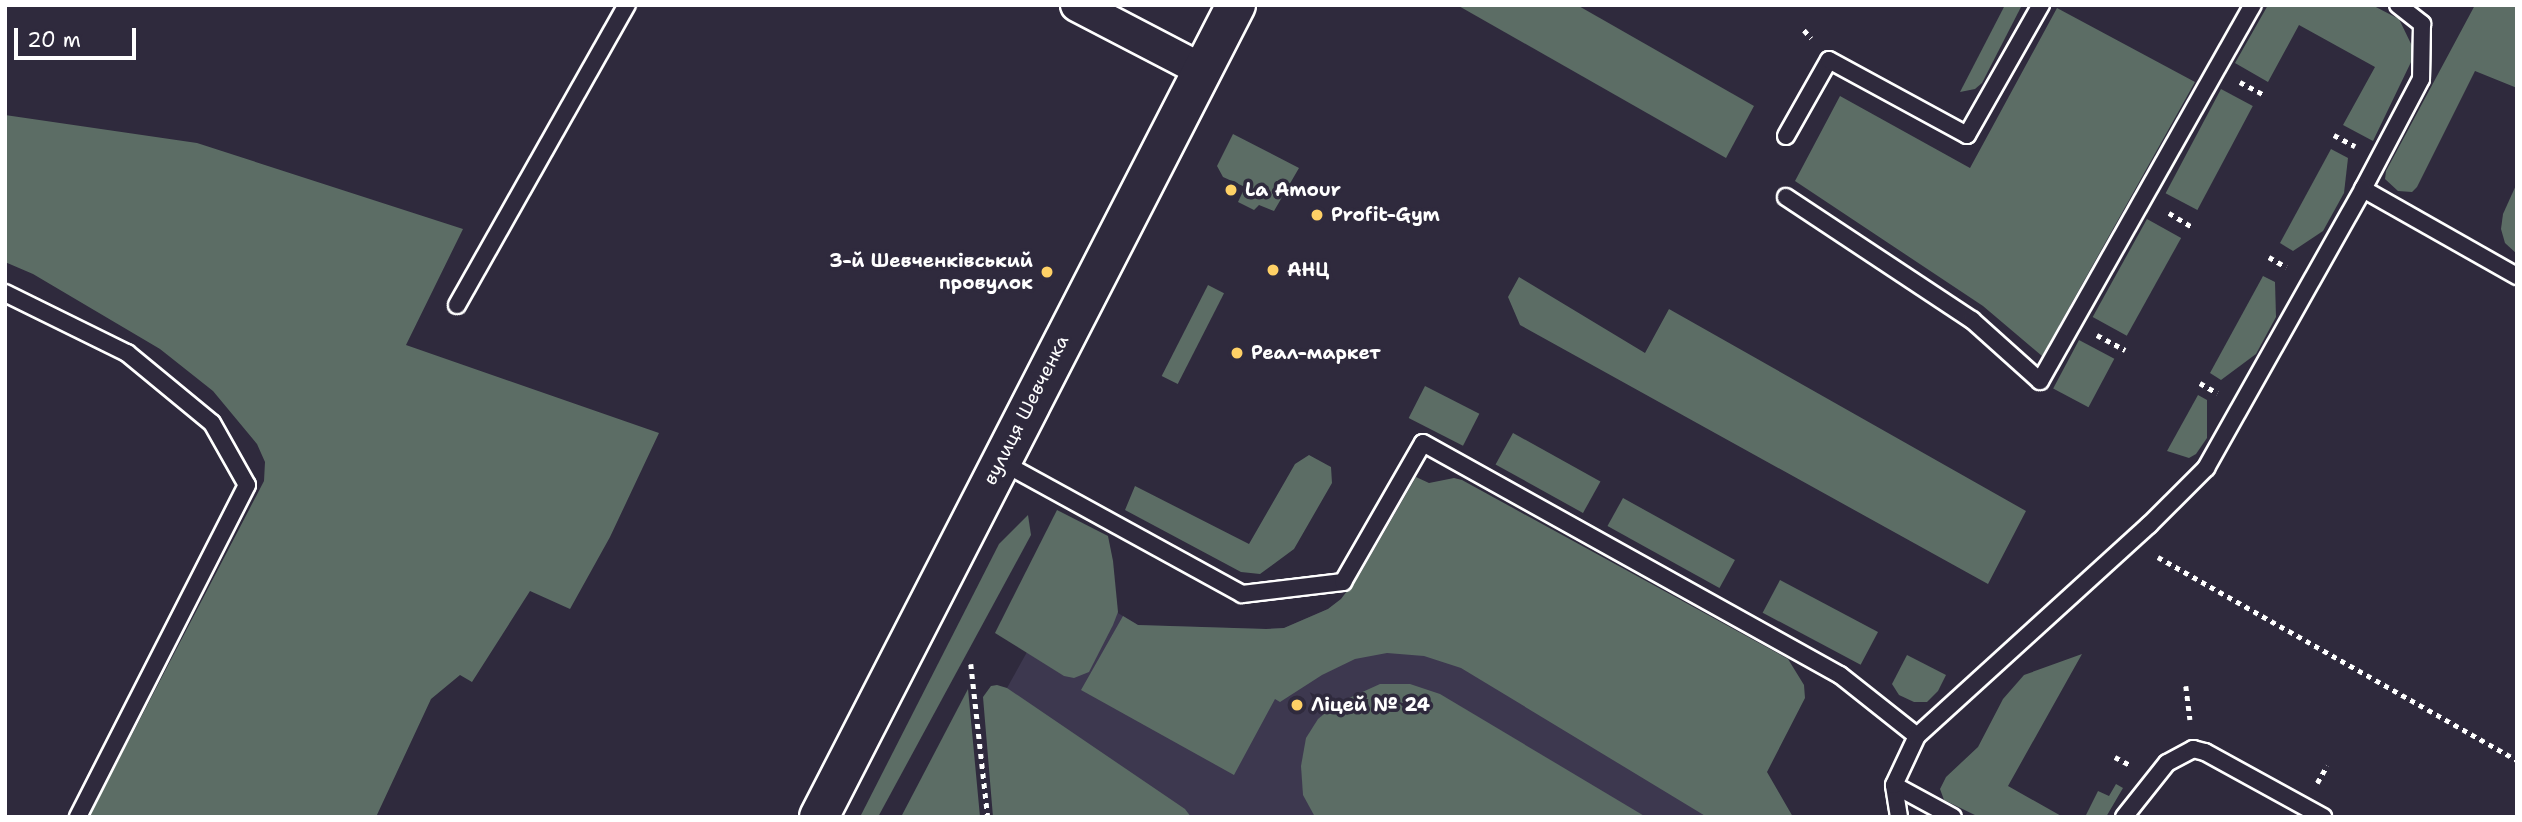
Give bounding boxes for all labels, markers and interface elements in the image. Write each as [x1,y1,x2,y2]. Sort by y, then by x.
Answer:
scale bar [18,14,140,58]
text: 20 m [27,26,81,54]
place label: La Amour [1245,179,1341,201]
marker: La Amour [1223,182,1239,198]
place label: Profit-Gym [1331,204,1440,226]
marker: Profit-Gym [1309,207,1325,223]
place label: 3-й Шевченківський провулок [829,250,1033,294]
place label: АНЦ [1287,259,1329,281]
marker: АНЦ [1265,262,1281,278]
marker: 3-й Шевченківський провулок [1039,264,1055,280]
street label: вулиця Шевченка [978,331,1074,489]
place label: Реал-маркет [1251,342,1381,364]
marker: Реал-маркет [1229,345,1245,361]
place label: Ліцей № 24 [1311,694,1430,716]
marker: Ліцей № 24 [1289,697,1305,713]

